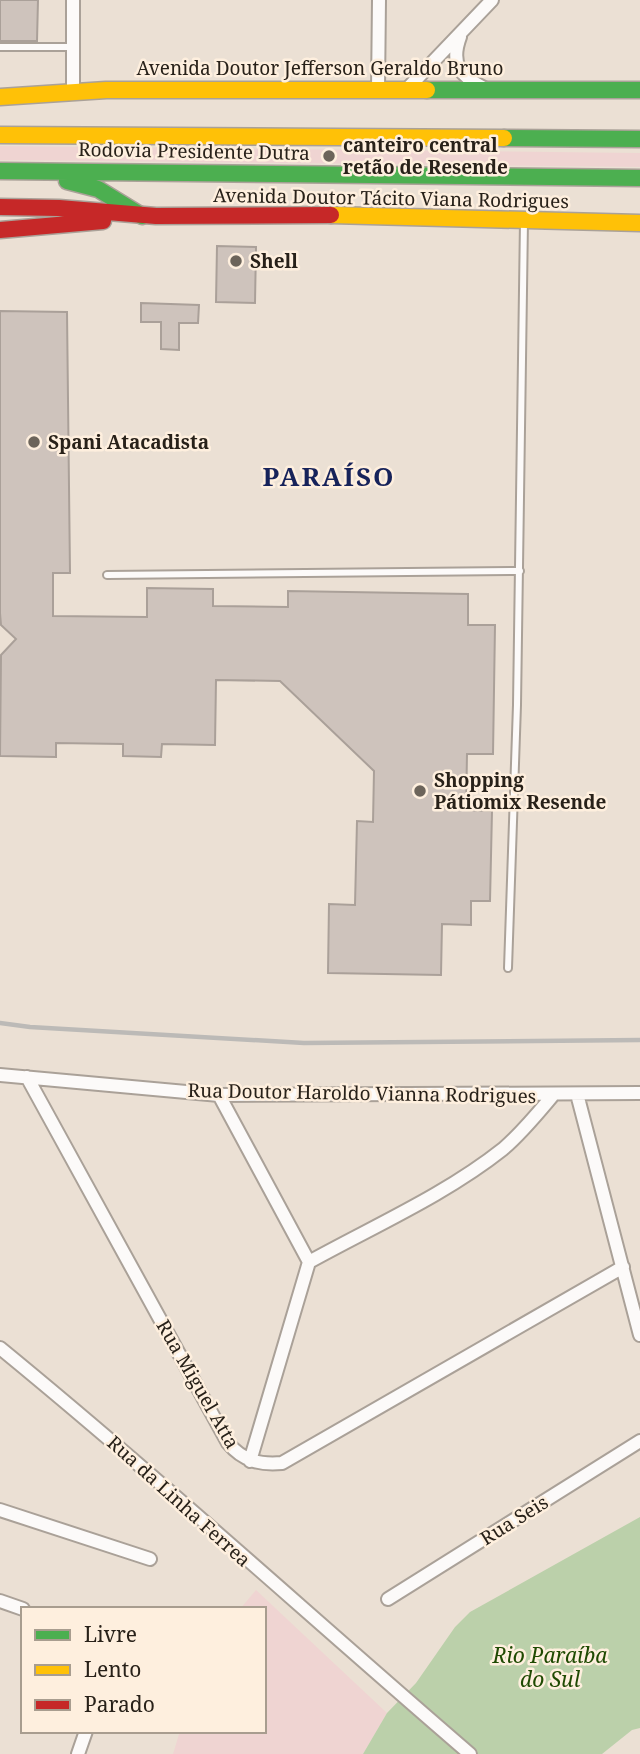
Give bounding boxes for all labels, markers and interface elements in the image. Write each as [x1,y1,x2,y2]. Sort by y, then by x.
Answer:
street label: Avenida Doutor Jefferson Geraldo Bruno [137,55,503,81]
place label: canteiro central retão de Resende [343,132,508,180]
street label: Rodovia Presidente Dutra [78,136,310,166]
marker: canteiro central retão de Resende [321,148,337,164]
street label: Avenida Doutor Tácito Viana Rodrigues [213,182,569,214]
place label: Shell [250,248,298,274]
marker: Shell [228,253,244,269]
place label: Spani Atacadista [48,429,209,455]
marker: Spani Atacadista [26,434,42,450]
district label: PARAÍSO [263,458,395,494]
place label: Shopping Pátiomix Resende [434,767,607,815]
marker: Shopping Pátiomix Resende [412,783,428,799]
street label: Rua Doutor Haroldo Vianna Rodrigues [188,1077,536,1109]
street label: Rua Miguel Atta [151,1315,245,1453]
street label: Rua da Linha Ferrea [102,1430,256,1572]
street label: Rua Seis [475,1489,553,1551]
legend [21,1607,266,1733]
text: Livre [84,1620,137,1648]
water label: Rio Paraíba do Sul [492,1641,608,1693]
text: Lento [84,1655,141,1683]
text: Parado [84,1690,155,1718]

